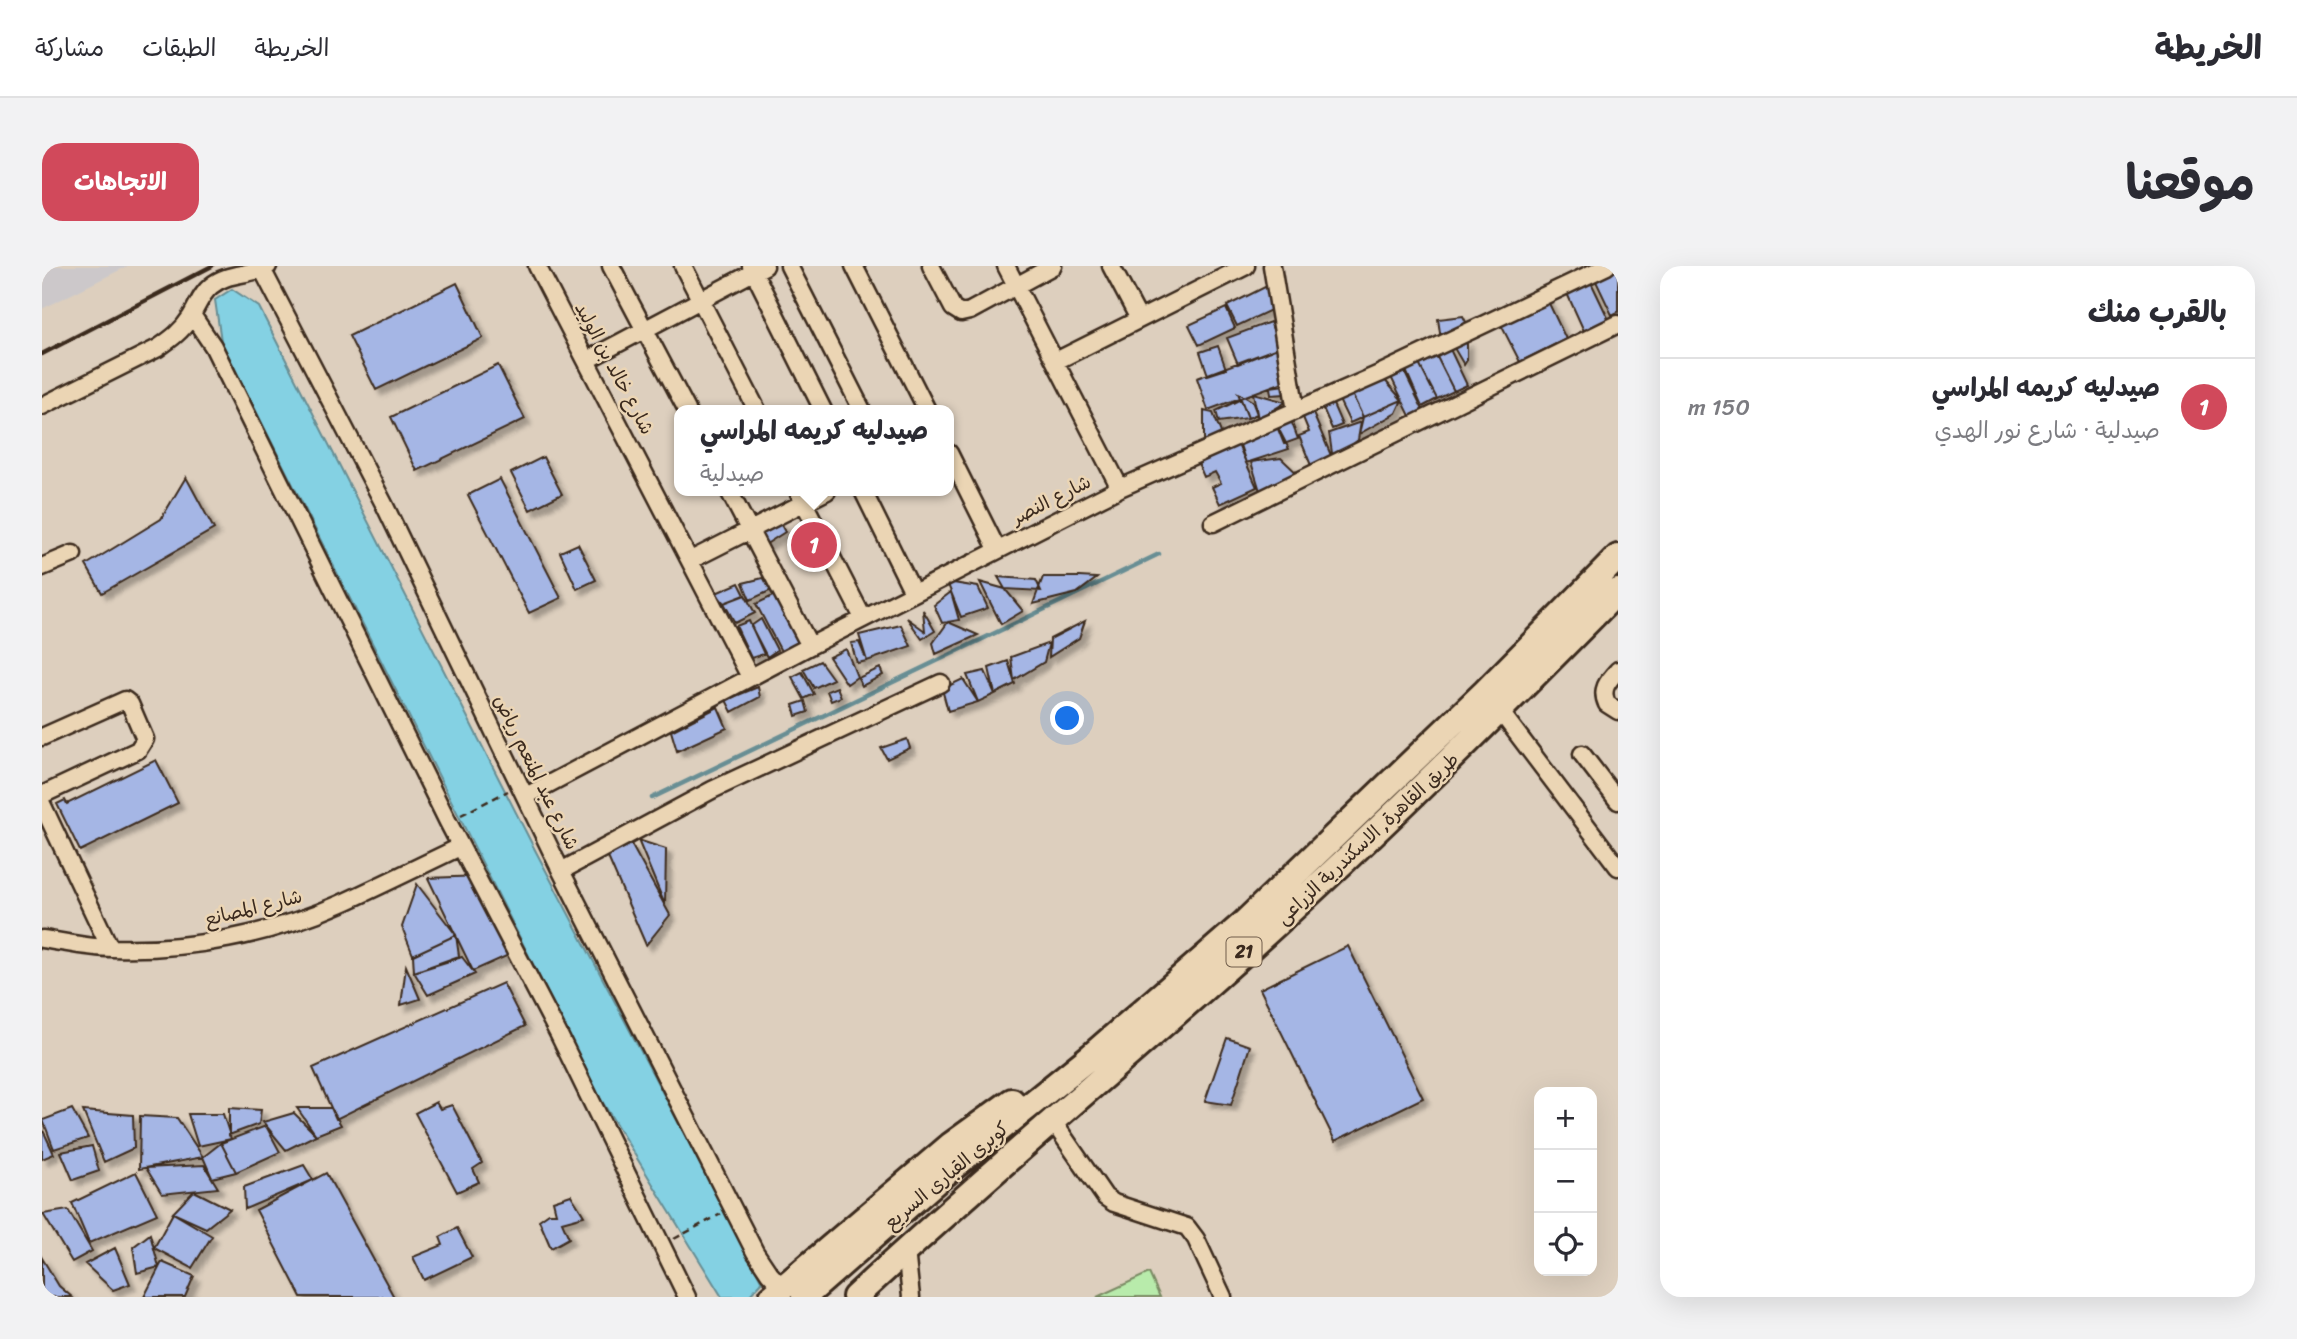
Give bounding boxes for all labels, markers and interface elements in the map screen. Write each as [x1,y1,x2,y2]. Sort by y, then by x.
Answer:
text: الخريطة [2155,19,2262,77]
text: مشاركة [35,27,104,69]
text: الطبقات [142,27,217,69]
text: الخريطة [255,27,329,69]
text: موقعنا [2125,139,2255,226]
button: الاتجاهات [42,143,199,221]
text: بالقرب منك [2088,285,2227,339]
street label: شارع خالد بن الوليد [566,296,663,441]
text: صيدليه كريمه المراسي [1932,364,2160,410]
text: 150 m [1688,387,1750,428]
text: 1 [2199,387,2209,428]
popup [674,405,954,496]
text: صيدليه كريمه المراسي [700,407,928,453]
text: صيدلية · شارع نور الهدي [1934,410,2160,451]
text: صيدلية [700,453,765,494]
street label: شارع النصر [1004,465,1097,534]
pin: 1 [791,519,837,571]
street label: شارع عبد المنعم رياض [485,689,589,856]
your location [1050,701,1084,735]
street label: طريق القاهرة, الاسكندرية الزراعى [1268,744,1467,933]
street label: شارع المصانع [201,879,306,936]
road number: 21 [1226,938,1262,966]
map controls [1534,1087,1597,1276]
button: + [1534,1087,1597,1150]
street label: كوبرى القبارى السريع [876,1113,1017,1238]
button: − [1534,1150,1597,1213]
button: locate [1534,1213,1597,1276]

